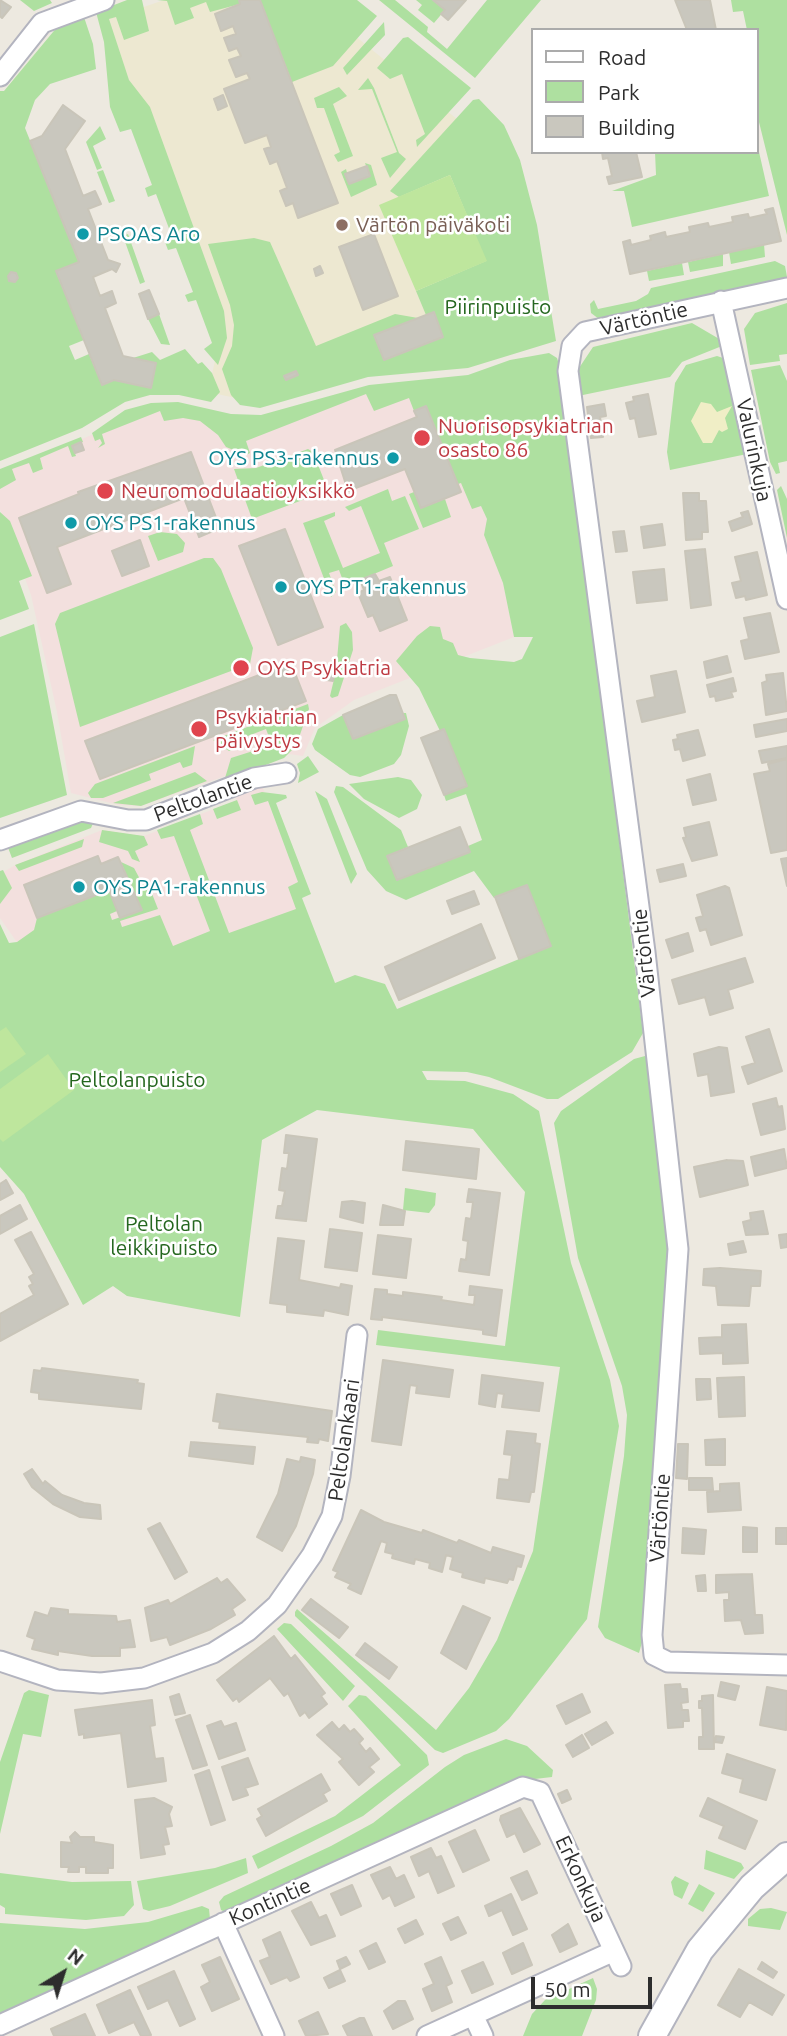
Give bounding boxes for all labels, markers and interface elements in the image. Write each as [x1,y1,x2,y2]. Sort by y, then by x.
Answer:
legend [532,28,759,154]
text: Road [598,45,646,69]
text: Park [598,80,640,104]
text: Building [598,115,675,139]
place label: Värtön päiväkoti [356,212,510,238]
marker: Värtön päiväkoti [334,217,350,233]
place label: PSOAS Aro [97,221,200,247]
marker: PSOAS Aro [75,226,91,242]
park label: Piirinpuisto [445,294,551,320]
street label: Värtöntie [598,297,690,341]
street label: Valurinkuja [731,396,777,504]
place label: Nuorisopsykiatrian osasto 86 [438,413,614,463]
marker: Nuorisopsykiatrian osasto 86 [412,428,432,448]
place label: OYS PS3-rakennus [208,445,379,471]
marker: OYS PS3-rakennus [385,450,401,466]
place label: Neuromodulaatioyksikkö [121,478,355,504]
marker: Neuromodulaatioyksikkö [95,481,115,501]
place label: OYS PS1-rakennus [85,510,256,536]
marker: OYS PS1-rakennus [63,515,79,531]
place label: OYS PT1-rakennus [295,574,466,600]
marker: OYS PT1-rakennus [273,579,289,595]
place label: OYS Psykiatria [257,655,391,681]
marker: OYS Psykiatria [231,658,251,678]
place label: Psykiatrian päivystys [215,704,317,754]
marker: Psykiatrian päivystys [189,719,209,739]
street label: Peltolantie [150,769,256,827]
place label: OYS PA1-rakennus [93,874,265,900]
marker: OYS PA1-rakennus [71,879,87,895]
street label: Värtöntie [627,907,661,999]
park label: Peltolanpuisto [68,1067,206,1093]
park label: Peltolan leikkipuisto [110,1211,218,1261]
street label: Peltolankaari [323,1377,365,1503]
street label: Värtöntie [644,1473,676,1563]
street label: Erkonkuja [550,1832,612,1926]
street label: Kontintie [225,1873,315,1931]
north arrow [28,1938,98,2008]
text: N [64,1943,88,1969]
scale bar [535,1962,656,2006]
text: 50 m [544,1977,591,2001]

